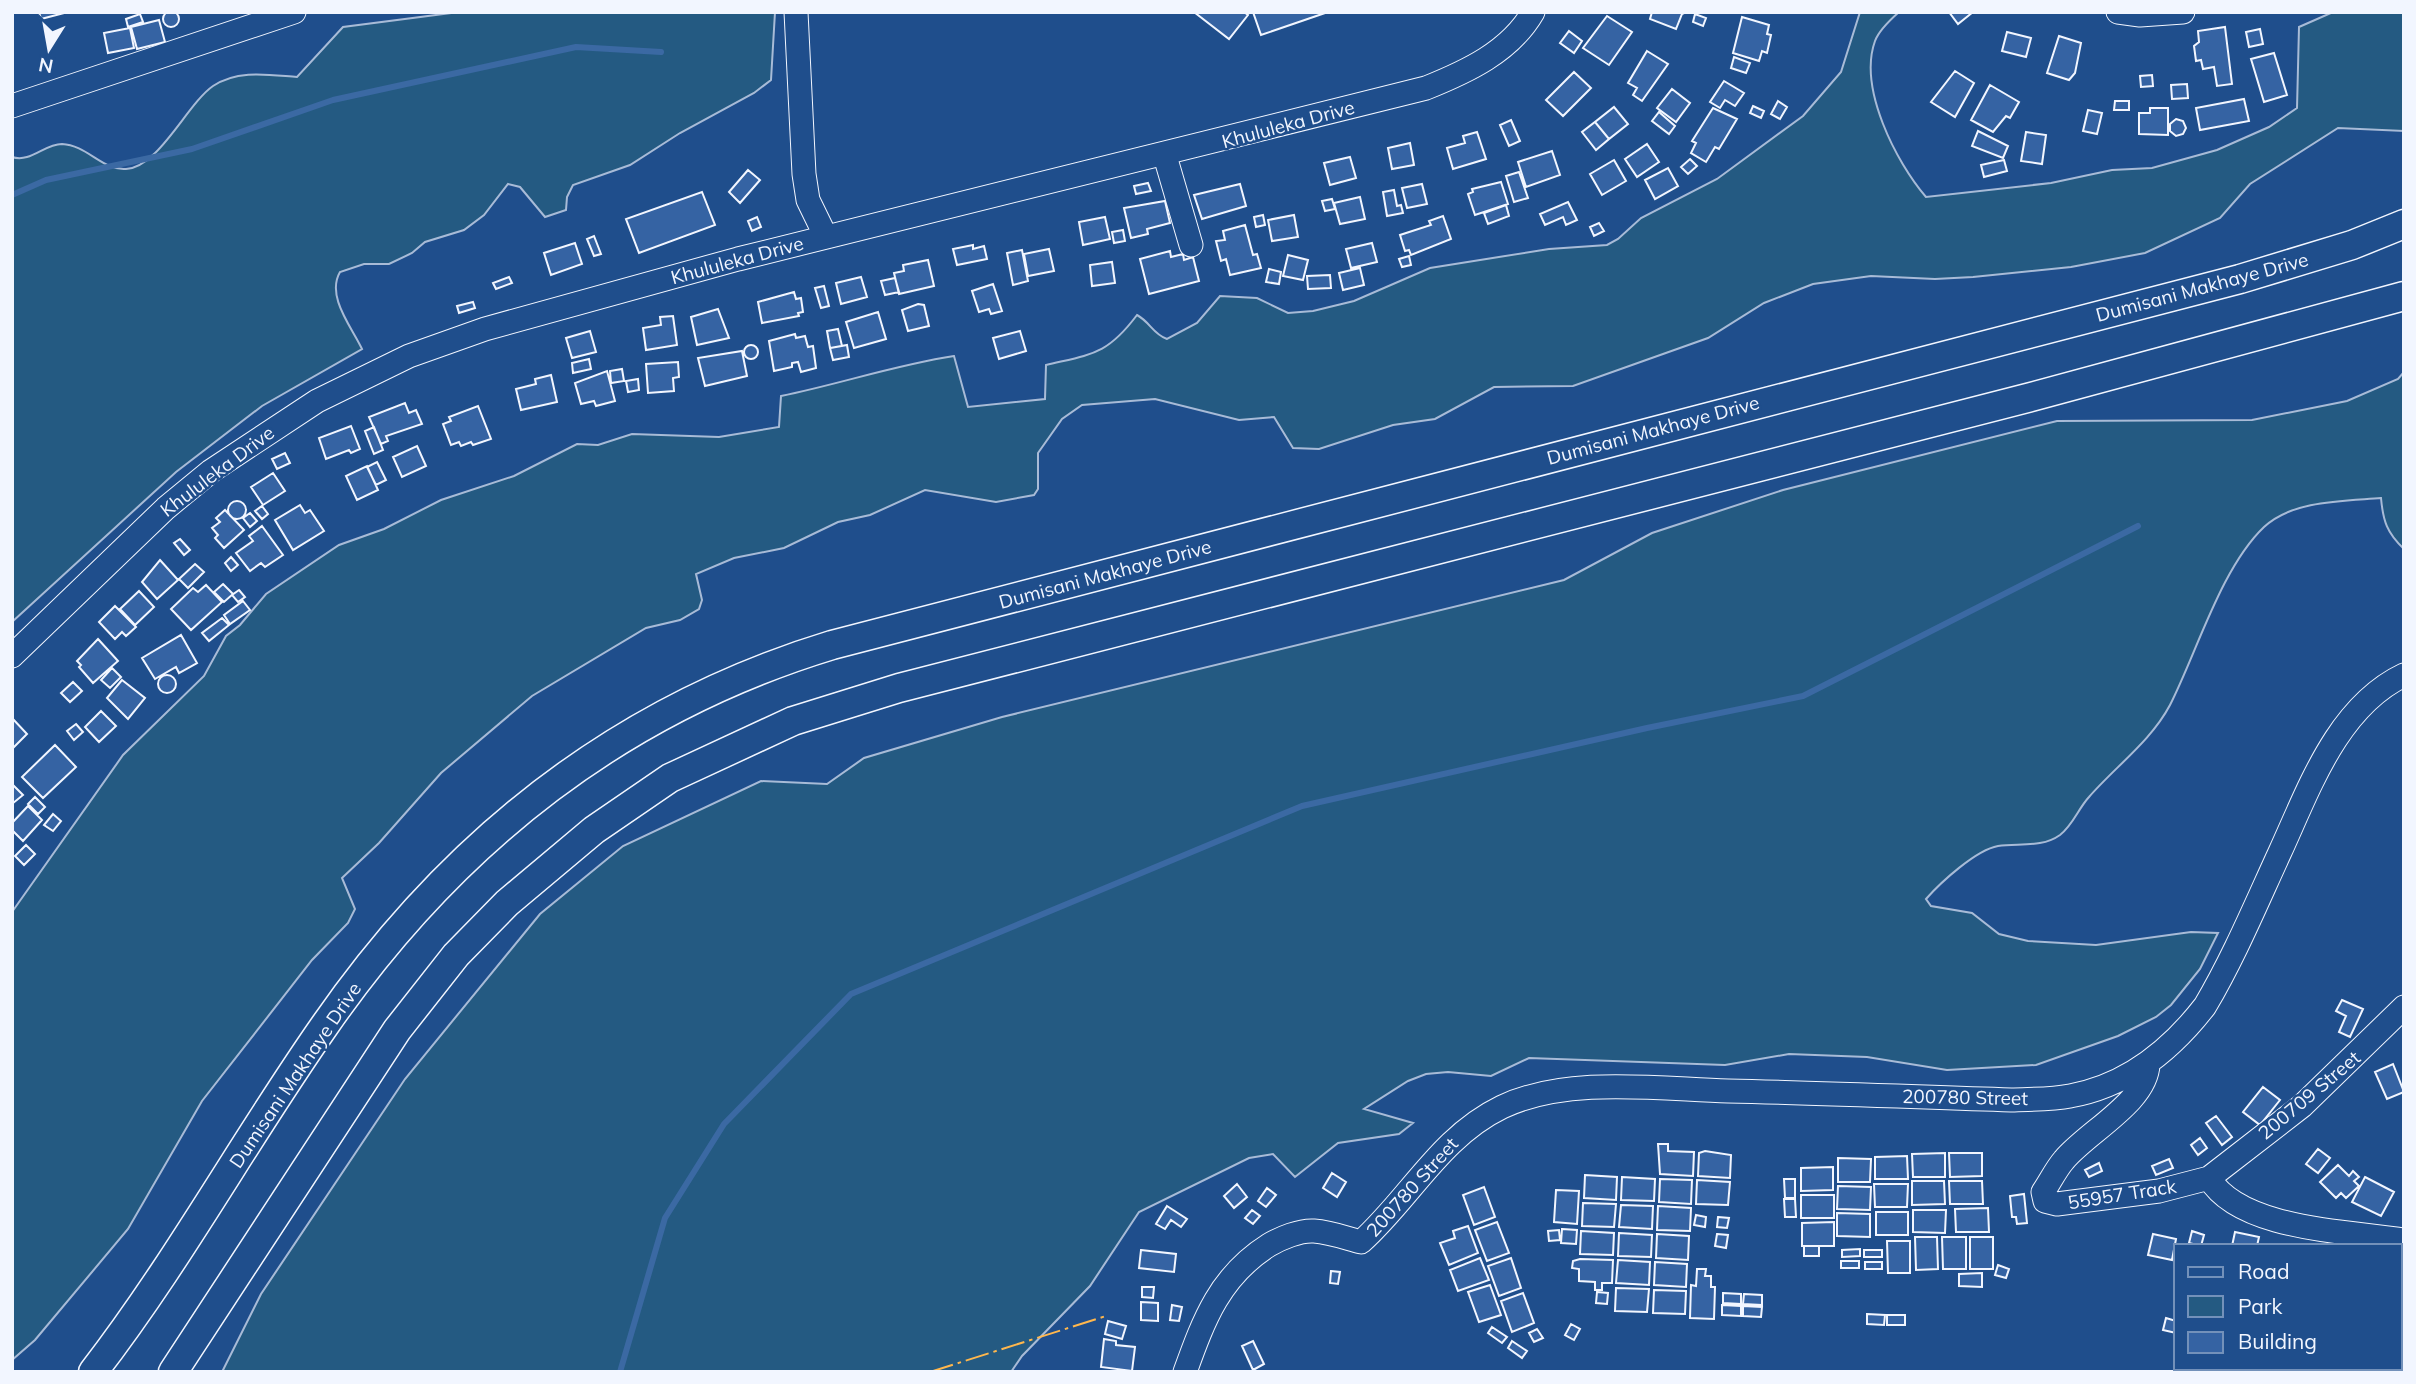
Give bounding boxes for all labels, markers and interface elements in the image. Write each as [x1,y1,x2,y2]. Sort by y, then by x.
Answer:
north arrow [14,14,84,84]
text: N [36,53,55,79]
street label: Khululeka Drive [1219,95,1357,153]
street label: Khululeka Drive [668,231,806,289]
street label: Dumisani Makhaye Drive [2093,247,2311,327]
street label: Dumisani Makhaye Drive [1544,390,1762,470]
street label: Khululeka Drive [155,420,279,522]
street label: Dumisani Makhaye Drive [996,534,1214,614]
street label: Dumisani Makhaye Drive [224,978,366,1172]
street label: 200709 Street [2253,1045,2365,1145]
street label: 200780 Street [1902,1084,2028,1110]
street label: 200780 Street [1361,1132,1463,1242]
street label: 55957 Track [2066,1174,2178,1214]
legend [2174,1244,2402,1370]
text: Road [2238,1258,2289,1284]
text: Park [2238,1293,2282,1319]
text: Building [2238,1328,2317,1354]

